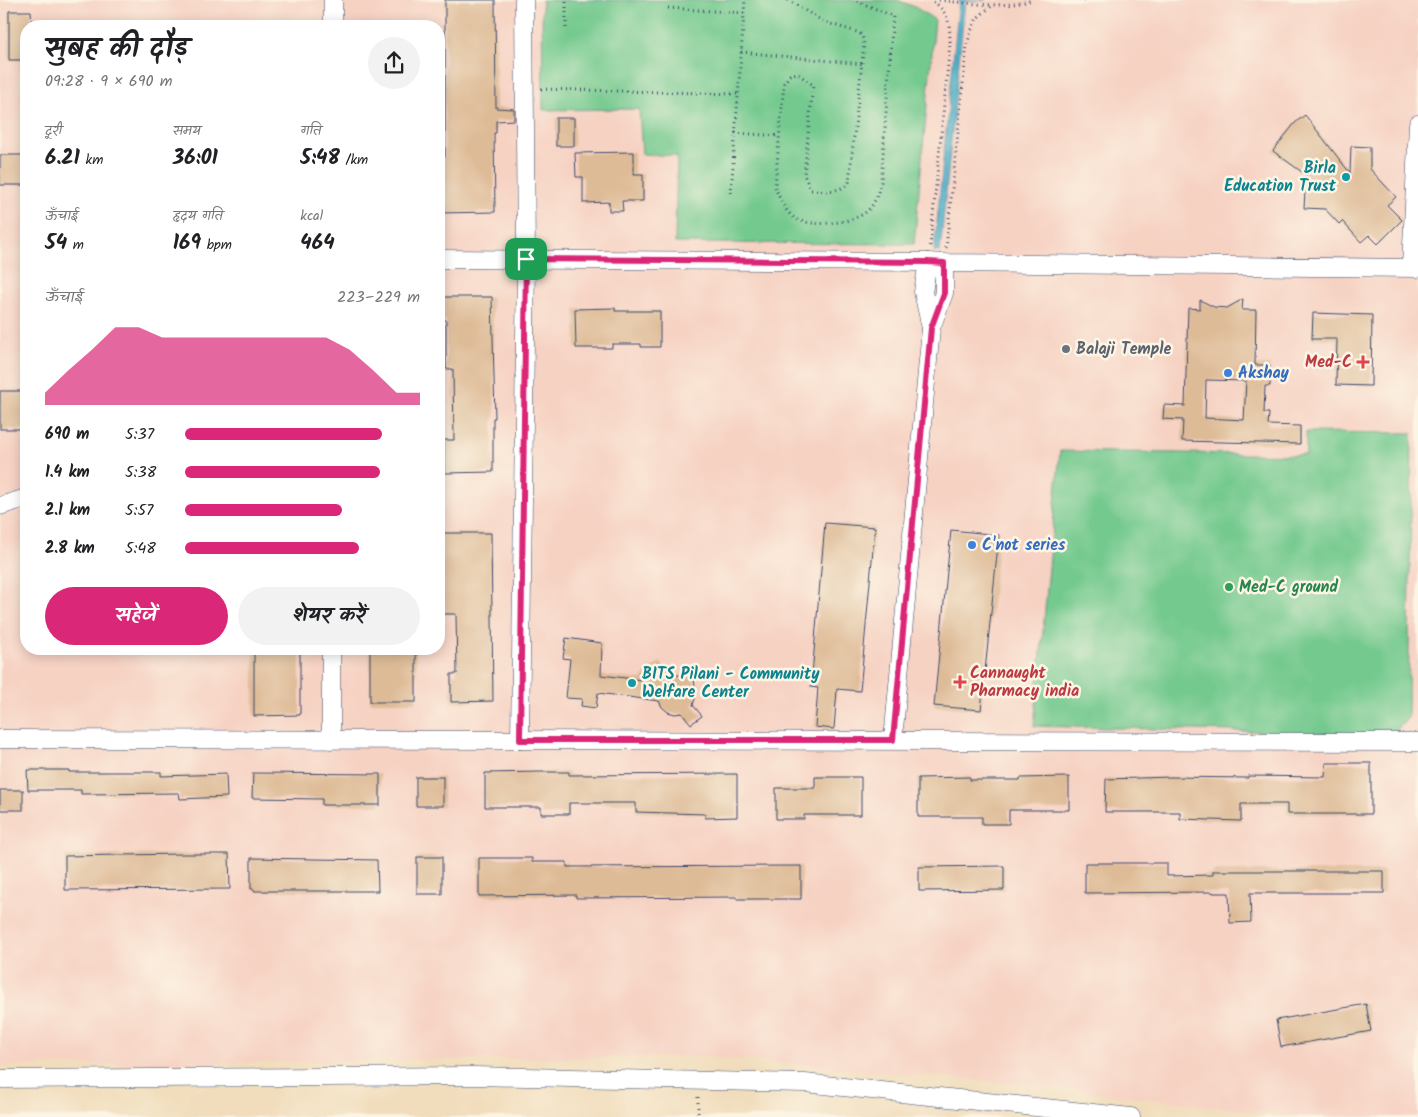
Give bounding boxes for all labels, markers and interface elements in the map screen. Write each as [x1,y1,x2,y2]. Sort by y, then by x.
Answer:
text: सुबह की दौड़ [45,27,188,72]
button: share [368,37,420,89]
text: 09:28 · 9 × 690 m [45,69,173,94]
text: दूरी [45,120,62,142]
text: समय [173,120,201,142]
text: गति [300,120,321,142]
text: 6.21 [45,142,80,175]
text: 36:01 [173,142,218,175]
text: 5:48 [300,142,340,175]
text: km [80,149,103,171]
text: /km [340,149,368,171]
place label: Birla Education Trust [1224,156,1337,199]
marker: Birla Education Trust [1340,171,1352,183]
text: ऊँचाई [45,205,78,227]
text: हृदय गति [173,205,223,227]
text: kcal [300,205,323,227]
text: 54 [45,227,67,260]
text: 169 [173,227,201,260]
text: 464 [300,227,335,260]
text: m [67,234,84,256]
text: bpm [201,234,232,256]
pin [505,238,547,280]
icon: arrive [512,245,540,273]
text: ऊँचाई [45,285,83,310]
text: 223–229 m [337,285,420,310]
place label: Balaji Temple [1076,337,1172,362]
marker: Balaji Temple [1060,343,1072,355]
place label: Med-C [1305,350,1352,375]
marker: Med-C [1356,355,1370,369]
place label: Akshay [1238,361,1290,386]
marker: Akshay [1222,367,1234,379]
text: 690 m [45,422,89,447]
text: 5:37 [125,422,154,447]
text: 1.4 km [45,460,90,485]
text: 5:38 [125,460,156,485]
text: 2.1 km [45,498,90,523]
text: 5:57 [125,498,154,523]
place label: C'not series [982,533,1066,558]
text: 2.8 km [45,536,95,561]
text: 5:48 [125,536,156,561]
marker: C'not series [966,539,978,551]
place label: Med-C ground [1239,575,1338,600]
marker: Med-C ground [1223,581,1235,593]
button: सहेजें [45,587,228,645]
button: शेयर करें [238,587,420,645]
place label: Cannaught Pharmacy india [970,661,1079,704]
place label: BITS Pilani - Community Welfare Center [642,662,820,705]
marker: Cannaught Pharmacy india [954,676,966,688]
marker: BITS Pilani - Community Welfare Center [626,677,638,689]

